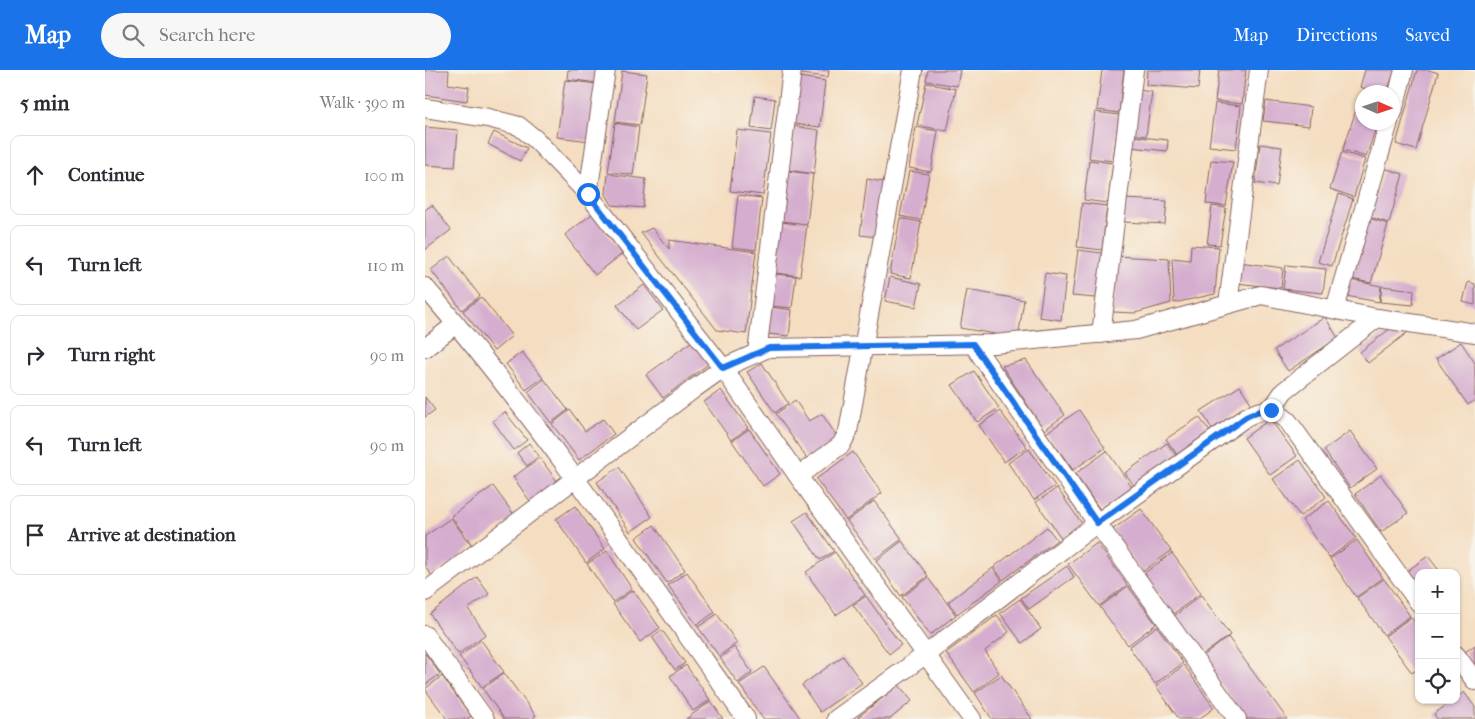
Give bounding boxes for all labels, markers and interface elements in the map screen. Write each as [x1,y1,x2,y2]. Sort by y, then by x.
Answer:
search box [101,13,451,58]
text: Map [25,21,71,49]
icon: search [119,21,147,49]
text: Search here [159,24,255,46]
text: Map [1234,25,1268,46]
text: Directions [1296,25,1377,46]
text: Saved [1405,25,1450,46]
north arrow [1355,85,1400,130]
text: 5 min [20,91,69,115]
text: Walk · 390 m [320,93,405,112]
icon: ahead [21,161,49,189]
text: Continue [68,164,144,186]
text: 100 m [364,166,404,185]
route start [577,183,600,206]
icon: left [21,251,49,279]
text: Turn left [68,254,142,276]
text: 110 m [367,256,404,275]
icon: right [21,341,49,369]
text: Turn right [68,344,155,366]
text: 90 m [370,346,404,365]
route end [1260,399,1283,422]
icon: left [21,431,49,459]
text: Turn left [68,434,142,456]
text: 90 m [370,436,404,455]
icon: arrive [21,521,49,549]
text: Arrive at destination [68,524,236,546]
map controls [1415,569,1460,704]
button: + [1415,569,1460,614]
button: − [1415,614,1460,659]
button: locate [1415,659,1460,704]

